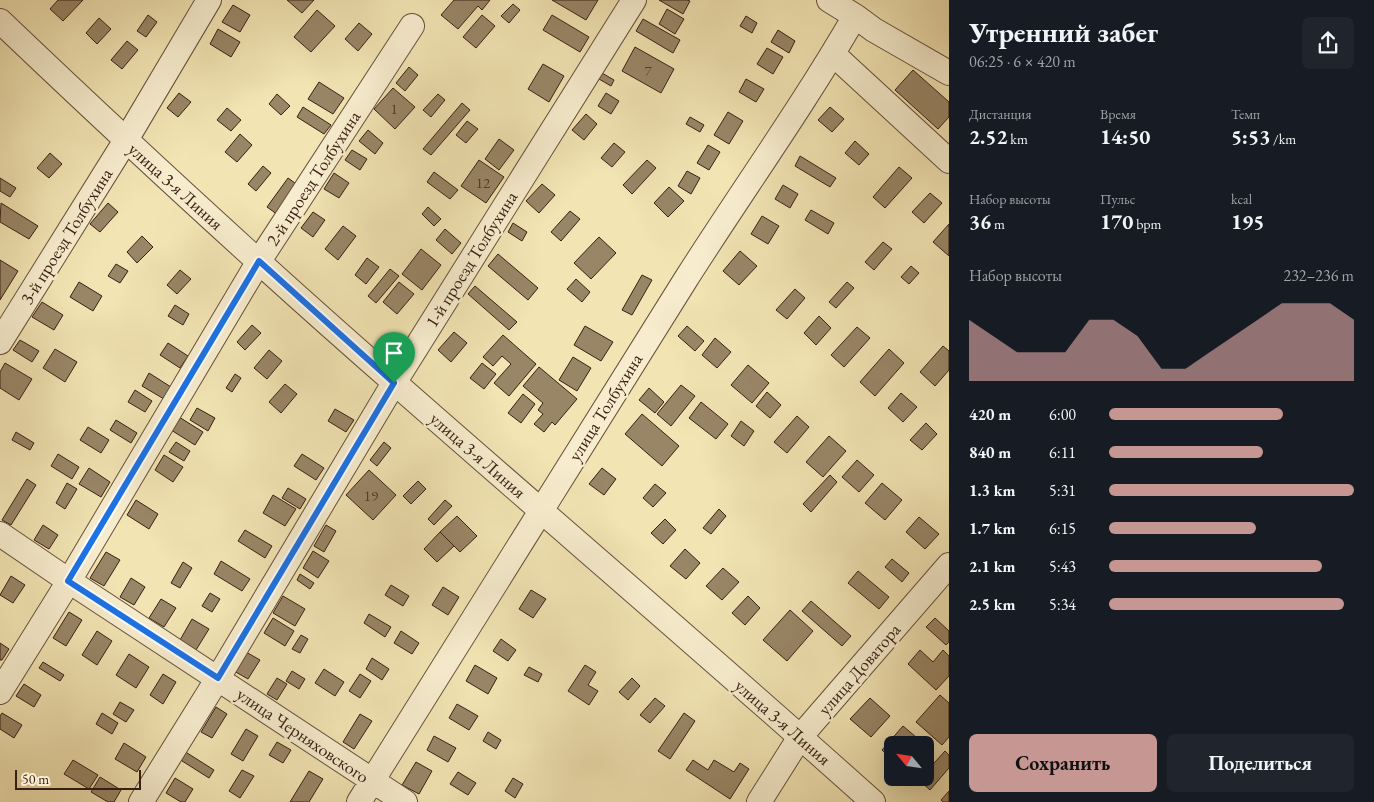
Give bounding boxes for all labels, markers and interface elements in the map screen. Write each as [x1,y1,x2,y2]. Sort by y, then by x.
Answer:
text: Утренний забег [969,14,1158,50]
button: share [1302,17,1354,69]
text: 06:25 · 6 × 420 m [969,51,1076,72]
house number: 7 [644,61,652,80]
house number: 1 [390,99,398,118]
street label: 2-й проезд Толбухина [261,105,366,250]
text: Дистанция [969,105,1031,123]
text: Время [1100,105,1136,123]
text: Темп [1231,105,1260,123]
text: 2.52 [969,123,1008,150]
text: 14:50 [1100,123,1150,150]
text: 5:53 [1231,123,1270,150]
text: km [1008,130,1028,148]
text: /km [1270,130,1296,148]
street label: улица 3-я Линия [124,137,228,235]
street label: 3-й проезд Толбухина [15,163,118,308]
house number: 12 [476,173,491,192]
street label: 1-й проезд Толбухина [420,186,523,331]
text: Набор высоты [969,190,1050,208]
text: Пульс [1100,190,1135,208]
text: kcal [1231,190,1252,208]
text: 36 [969,208,991,235]
text: 170 [1100,208,1133,235]
text: 195 [1231,208,1264,235]
text: m [991,215,1005,233]
text: bpm [1133,215,1162,233]
text: Набор высоты [969,265,1062,286]
text: 232–236 m [1283,265,1354,286]
pin [373,332,415,383]
icon: arrive [380,339,408,367]
street label: улица Толбухина [563,348,648,465]
text: 420 m [969,404,1011,425]
text: 6:00 [1049,404,1076,425]
street label: улица 3-я Линия [425,407,531,503]
text: 840 m [969,442,1011,463]
text: 6:11 [1049,442,1076,463]
text: 1.3 km [969,480,1015,501]
text: 5:31 [1049,480,1076,501]
house number: 19 [364,486,378,505]
text: 1.7 km [969,518,1015,539]
text: 6:15 [1049,518,1076,539]
text: 2.1 km [969,556,1015,577]
text: 5:43 [1049,556,1076,577]
text: 2.5 km [969,594,1015,615]
text: 5:34 [1049,594,1076,615]
street label: улица Доватора [813,618,906,720]
street label: улица 3-я Линия [730,674,836,770]
street label: улица Черняховского [232,682,374,788]
button: Сохранить [969,734,1157,792]
button: Поделиться [1167,734,1354,792]
north arrow [884,736,934,786]
map controls [884,736,934,786]
scale bar [15,767,141,790]
text: 50 m [22,770,49,788]

